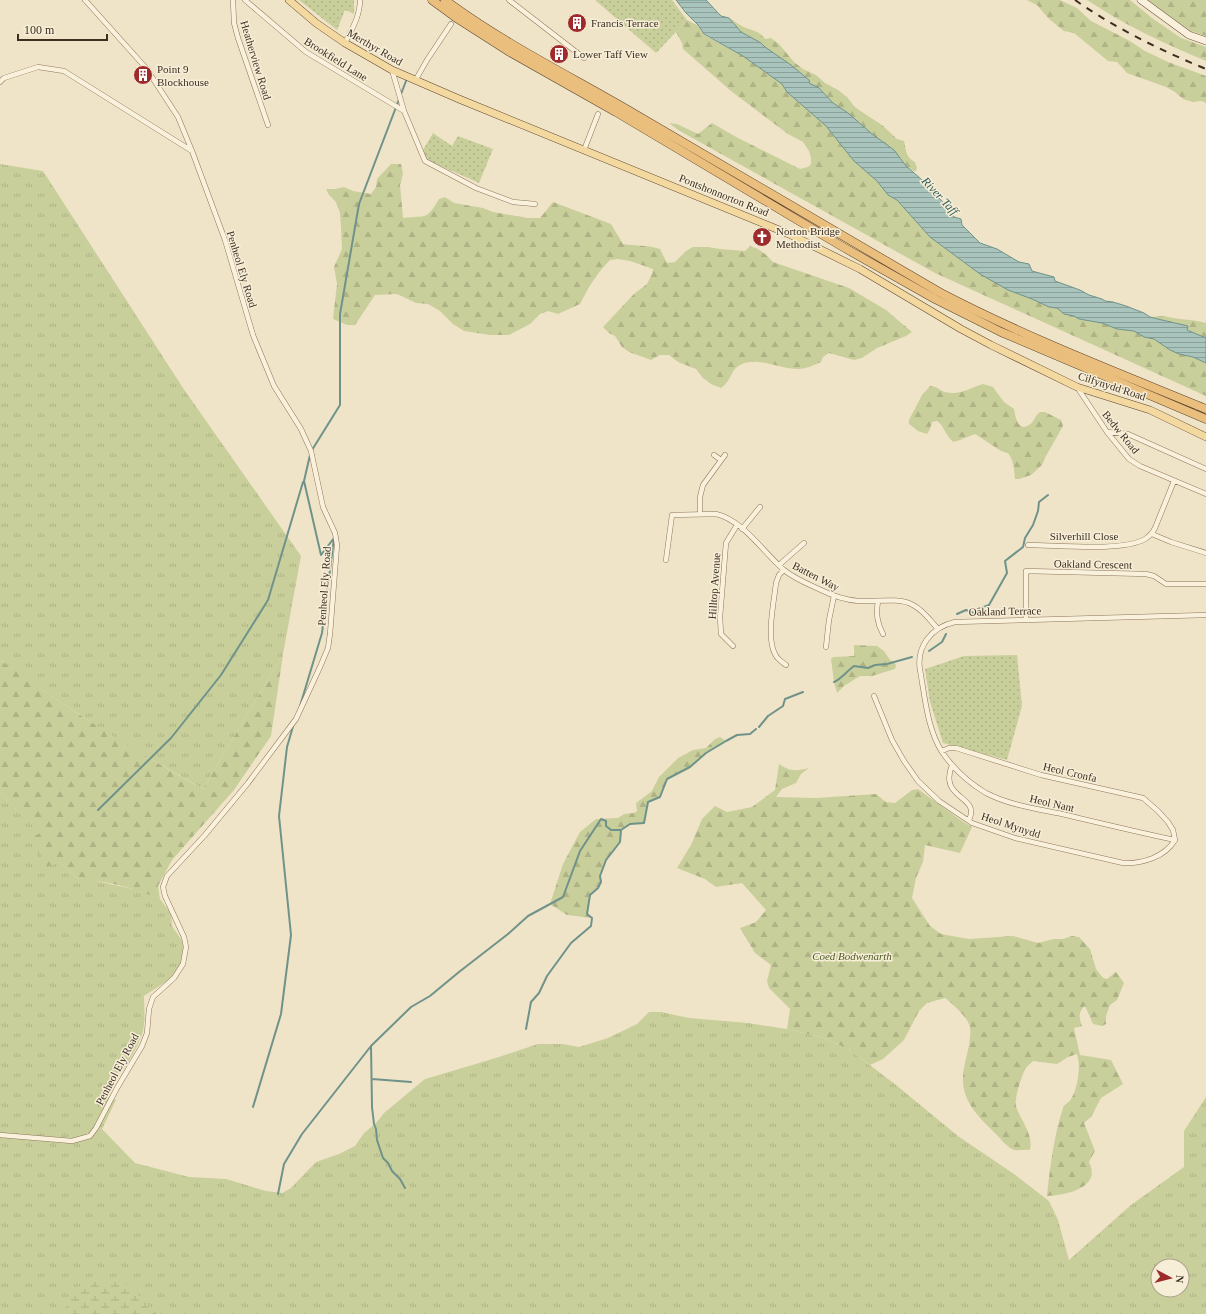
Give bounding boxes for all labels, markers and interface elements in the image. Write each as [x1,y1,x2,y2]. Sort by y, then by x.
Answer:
building icon: Francis Terrace [566,12,588,34]
scale bar [18,16,107,42]
place label: Francis Terrace [591,17,659,29]
street label: Heatherview Road [238,19,274,102]
text: 100 m [24,23,55,37]
street label: Merthyr Road [345,26,405,68]
street label: Brookfield Lane [302,35,370,83]
building icon: Lower Taff View [548,43,570,65]
place label: Lower Taff View [573,48,648,60]
place label: Point 9 Blockhouse [157,63,209,88]
building icon: Point 9 Blockhouse [132,64,154,86]
street label: Pontshonnorton Road [677,172,771,219]
water label: River Taff [918,173,962,219]
place label: Norton Bridge Methodist [776,225,840,250]
church icon: Norton Bridge Methodist [751,226,773,248]
street label: Penheol Ely Road [225,229,259,309]
street label: Cilfynydd Road [1077,369,1148,403]
street label: Bedw Road [1100,408,1142,456]
street label: Silverhill Close [1050,530,1118,542]
street label: Penheol Ely Road [315,545,333,626]
street label: Hilltop Avenue [706,552,722,620]
street label: Oakland Crescent [1054,557,1132,571]
street label: Batten Way [790,559,842,593]
street label: Oakland Terrace [969,604,1042,618]
street label: Heol Cronfa [1042,760,1098,784]
street label: Heol Nant [1028,792,1076,814]
street label: Heol Mynydd [980,810,1043,840]
park label: Coed Bodwenarth [812,950,892,962]
street label: Penheol Ely Road [93,1031,141,1107]
north arrow [1150,1258,1190,1298]
text: N [1173,1275,1186,1284]

